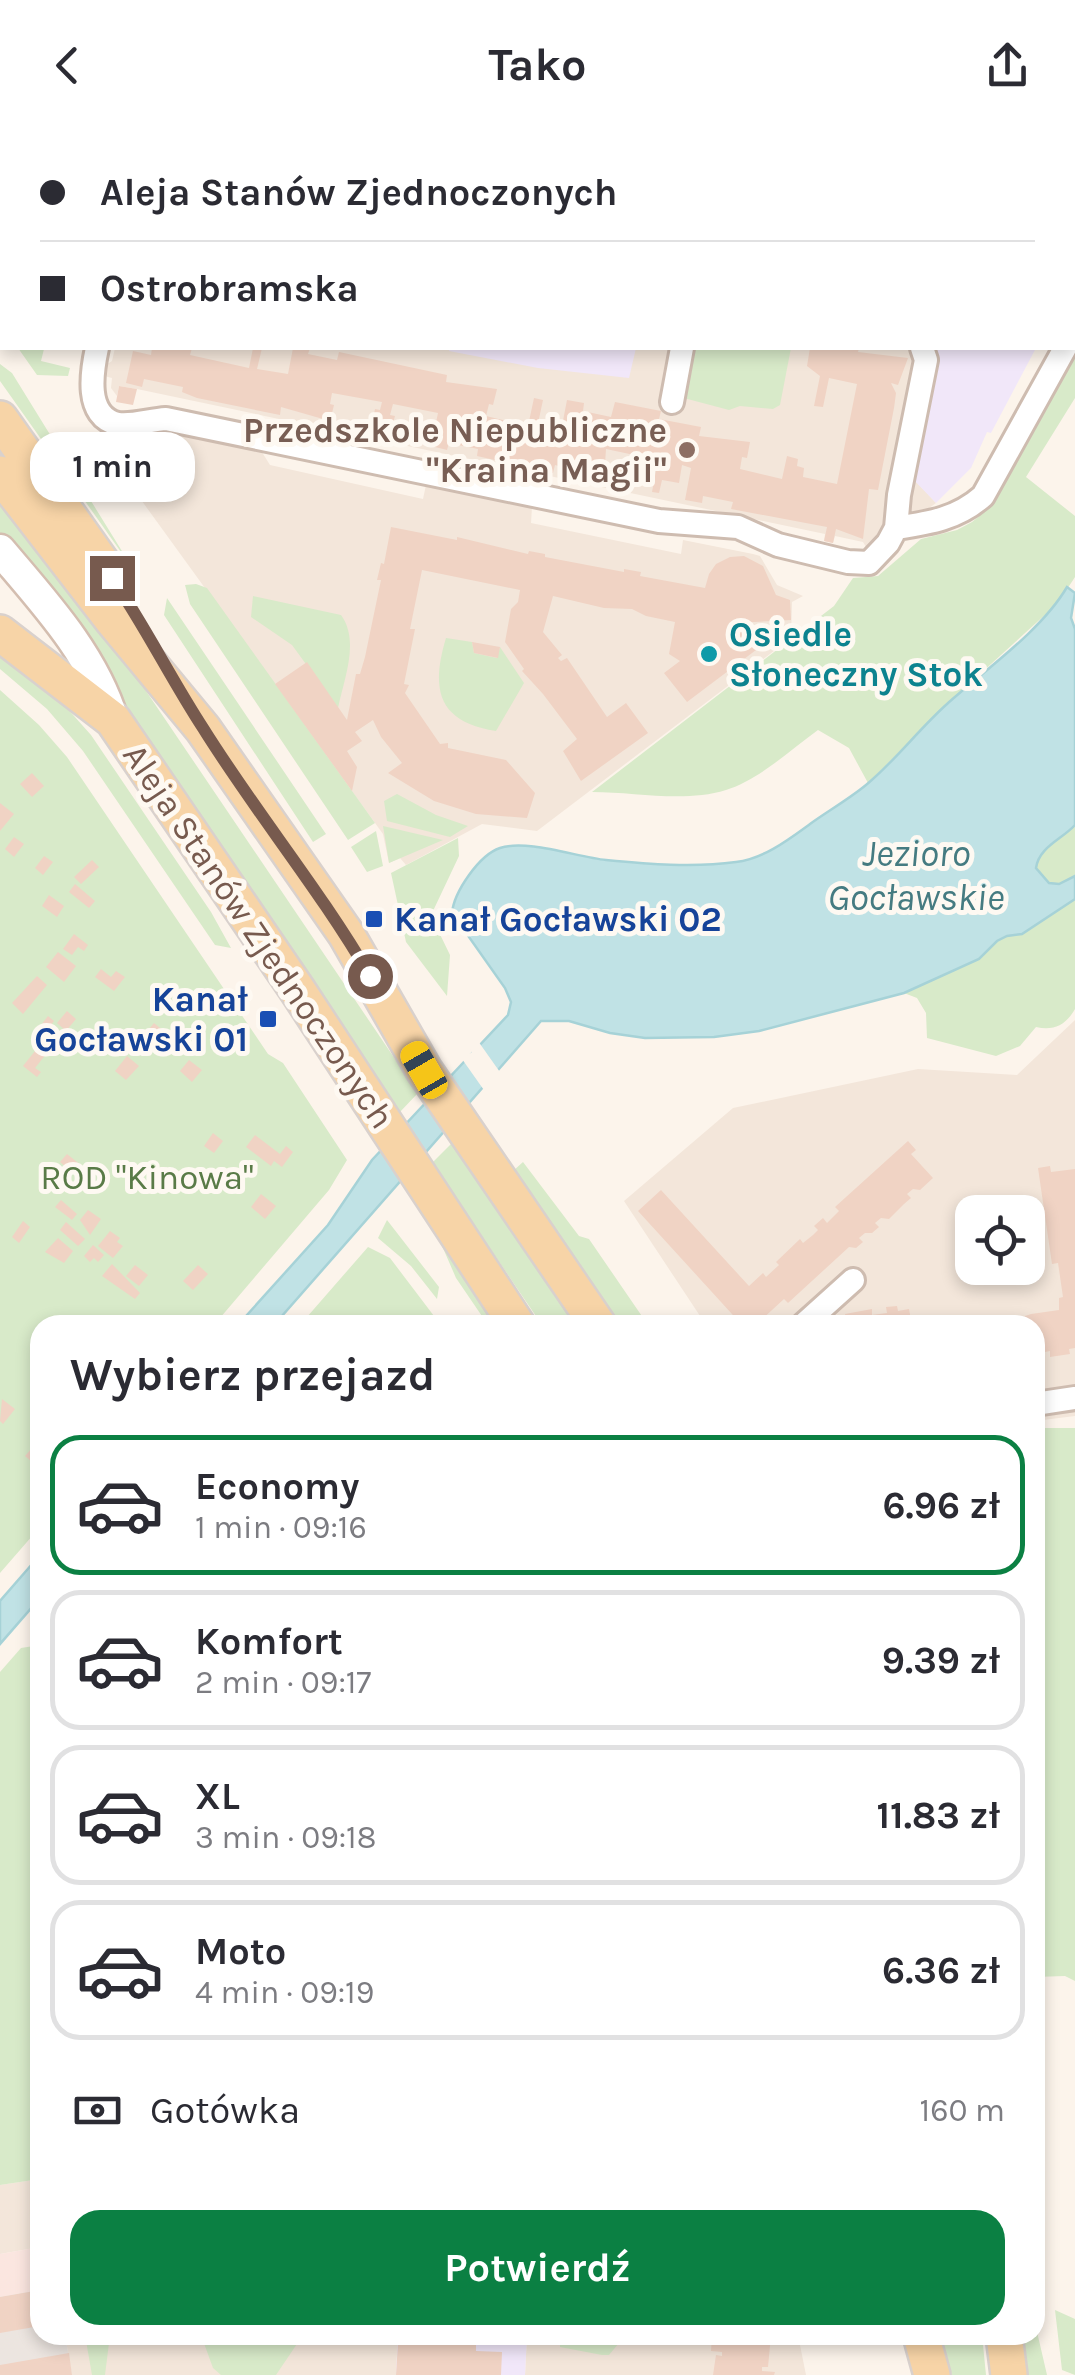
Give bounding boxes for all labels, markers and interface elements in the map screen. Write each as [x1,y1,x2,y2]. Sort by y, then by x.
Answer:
icon: back [40,38,95,93]
icon: share [980,38,1035,93]
text: Tako [488,39,587,91]
text: Aleja Stanów Zjednoczonych [100,170,617,215]
text: Ostrobramska [100,266,359,311]
place label: Przedszkole Niepubliczne "Kraina Magii" [243,410,667,492]
callout: 1 min [29,433,194,503]
marker: Przedszkole Niepubliczne "Kraina Magii" [676,439,698,461]
text: 1 min [72,448,153,485]
route end [90,556,135,601]
place label: Osiedle Słoneczny Stok [729,614,983,696]
marker: Osiedle Słoneczny Stok [698,643,720,665]
street label: Aleja Stanów Zjednoczonych [114,736,403,1136]
water label: Jezioro Gocławskie [828,831,1004,920]
place label: Kanał Gocławski 02 [394,899,722,940]
marker: Kanał Gocławski 02 [363,908,385,930]
route start [348,954,393,999]
place label: Kanał Gocławski 01 [34,979,248,1060]
marker: Kanał Gocławski 01 [257,1008,279,1030]
car [396,1037,452,1103]
park label: ROD "Kinowa" [40,1157,254,1198]
map controls [955,1195,1045,1285]
button: locate [955,1195,1045,1285]
text: Wybierz przejazd [70,1349,435,1401]
icon: car [75,1460,165,1550]
text: Economy [195,1464,359,1509]
text: 6.96 zł [883,1483,1000,1528]
text: 1 min · 09:16 [195,1509,367,1546]
icon: car [75,1615,165,1705]
text: Komfort [195,1619,343,1664]
text: 9.39 zł [882,1638,1000,1683]
text: 2 min · 09:17 [195,1664,371,1701]
icon: car [75,1770,165,1860]
text: XL [195,1774,240,1819]
text: 11.83 zł [877,1793,1000,1838]
text: 3 min · 09:18 [195,1819,376,1856]
icon: car [75,1925,165,2015]
text: Moto [195,1929,286,1974]
text: 6.36 zł [882,1948,1000,1993]
text: 4 min · 09:19 [195,1974,374,2011]
icon: cash [70,2083,125,2138]
text: Gotówka [150,2088,300,2133]
text: 160 m [920,2092,1005,2129]
button: Potwierdź [70,2210,1005,2325]

